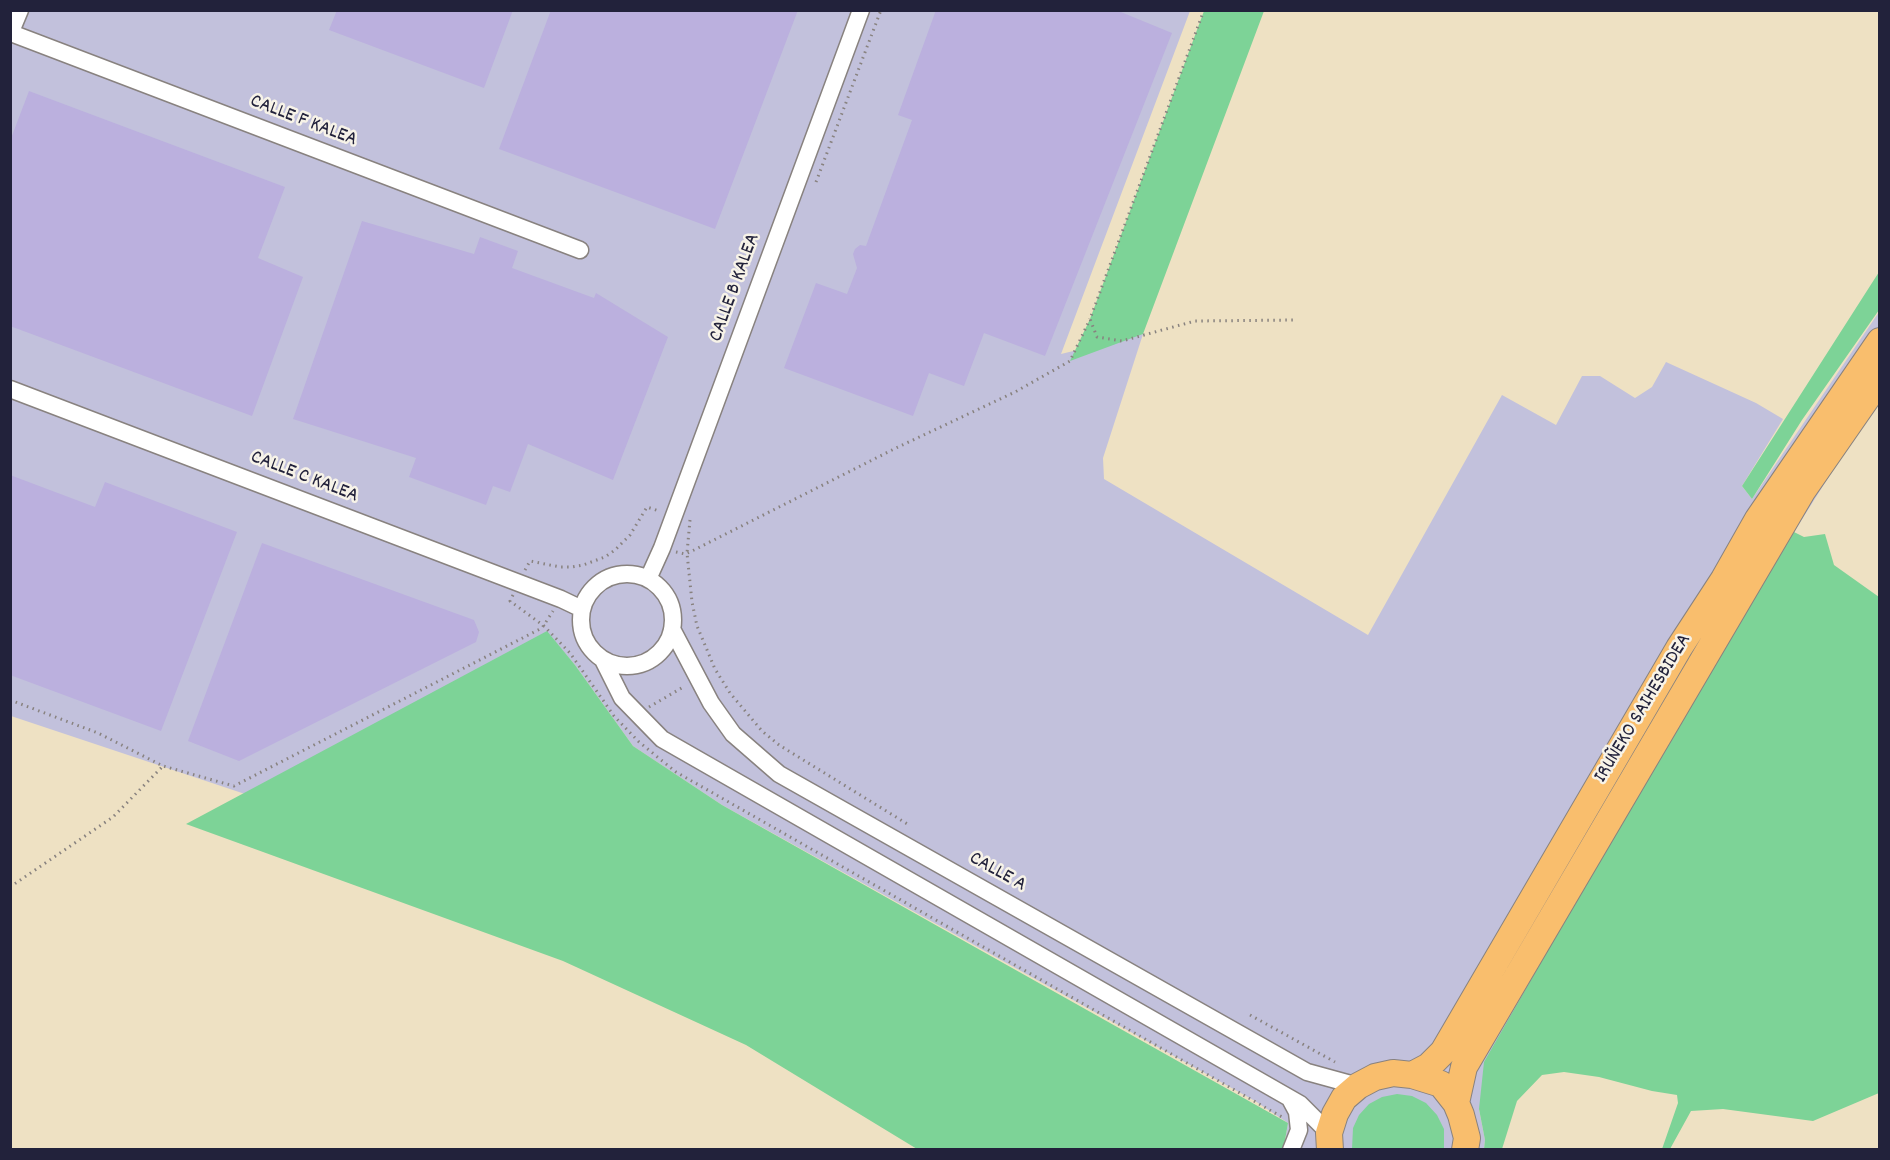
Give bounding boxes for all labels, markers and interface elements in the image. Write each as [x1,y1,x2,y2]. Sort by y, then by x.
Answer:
street label: CALLE F KALEA [246,91,360,153]
street label: CALLE B KALEA [705,231,767,345]
street label: CALLE C KALEA [247,446,361,510]
street label: IRUÑEKO SAIHESBIDEA [1590,630,1698,788]
street label: CALLE A [964,848,1030,898]

